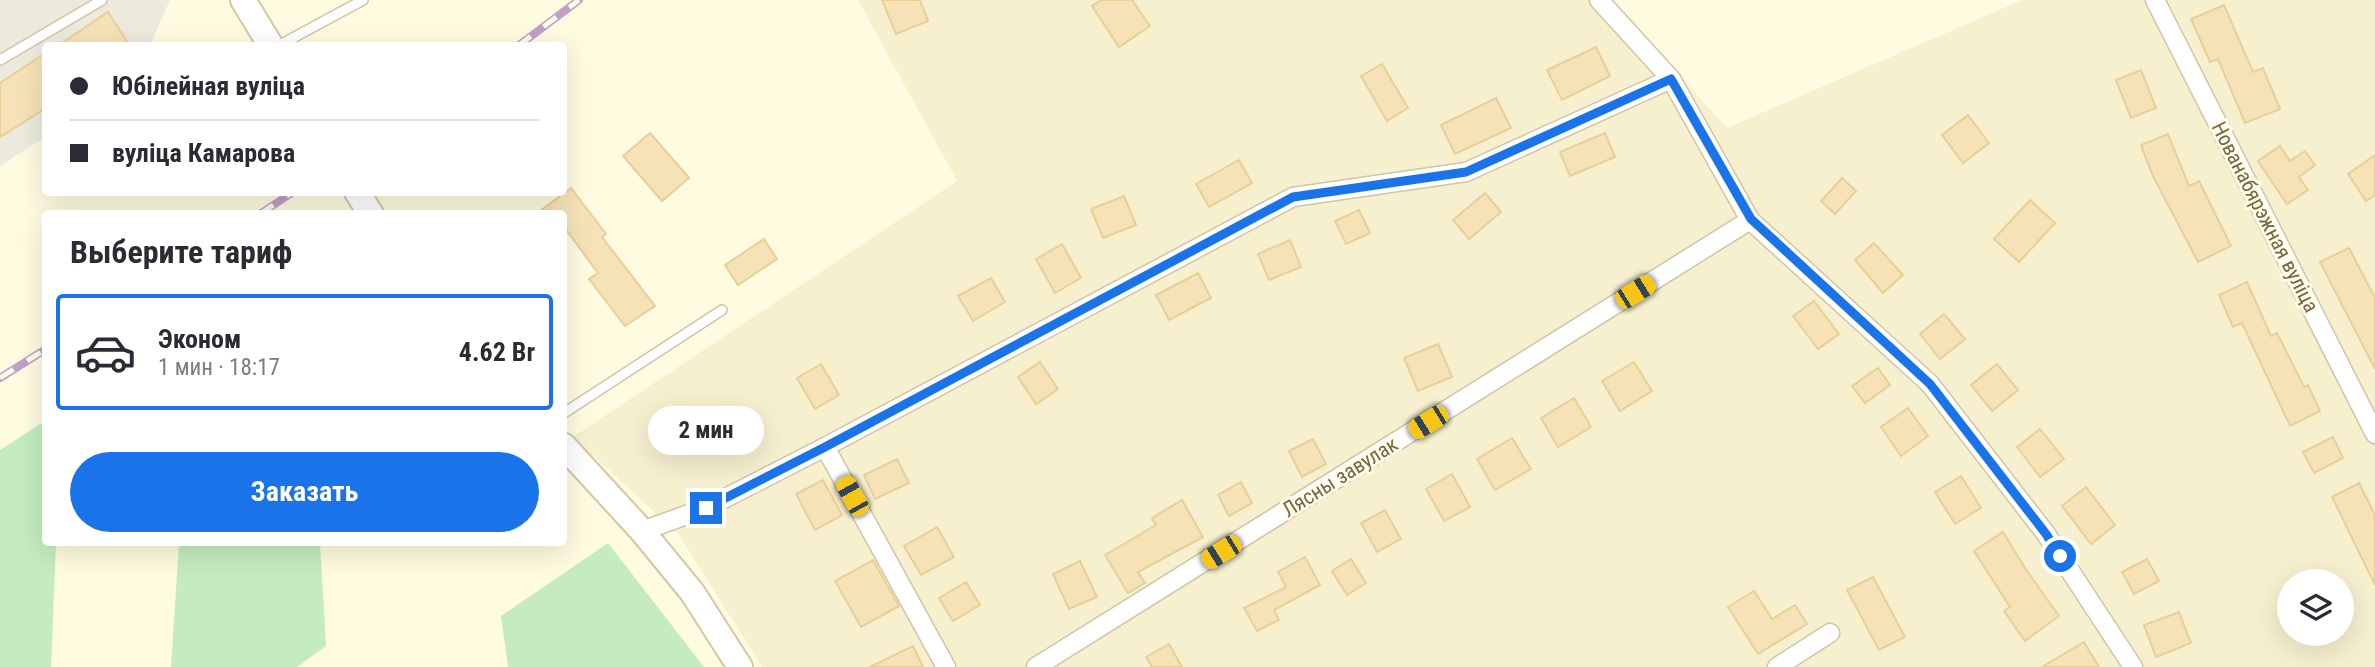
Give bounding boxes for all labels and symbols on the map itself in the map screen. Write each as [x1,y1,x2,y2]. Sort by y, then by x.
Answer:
street label: Нованабярэжная вуліца [2207,118,2323,316]
car [1612,272,1659,312]
car [1405,402,1452,442]
callout: 2 мин [648,406,764,456]
street label: Лясны завулак [1278,432,1402,522]
car [833,473,872,519]
route end [690,492,722,524]
car [1198,532,1245,572]
route start [2044,540,2076,572]

